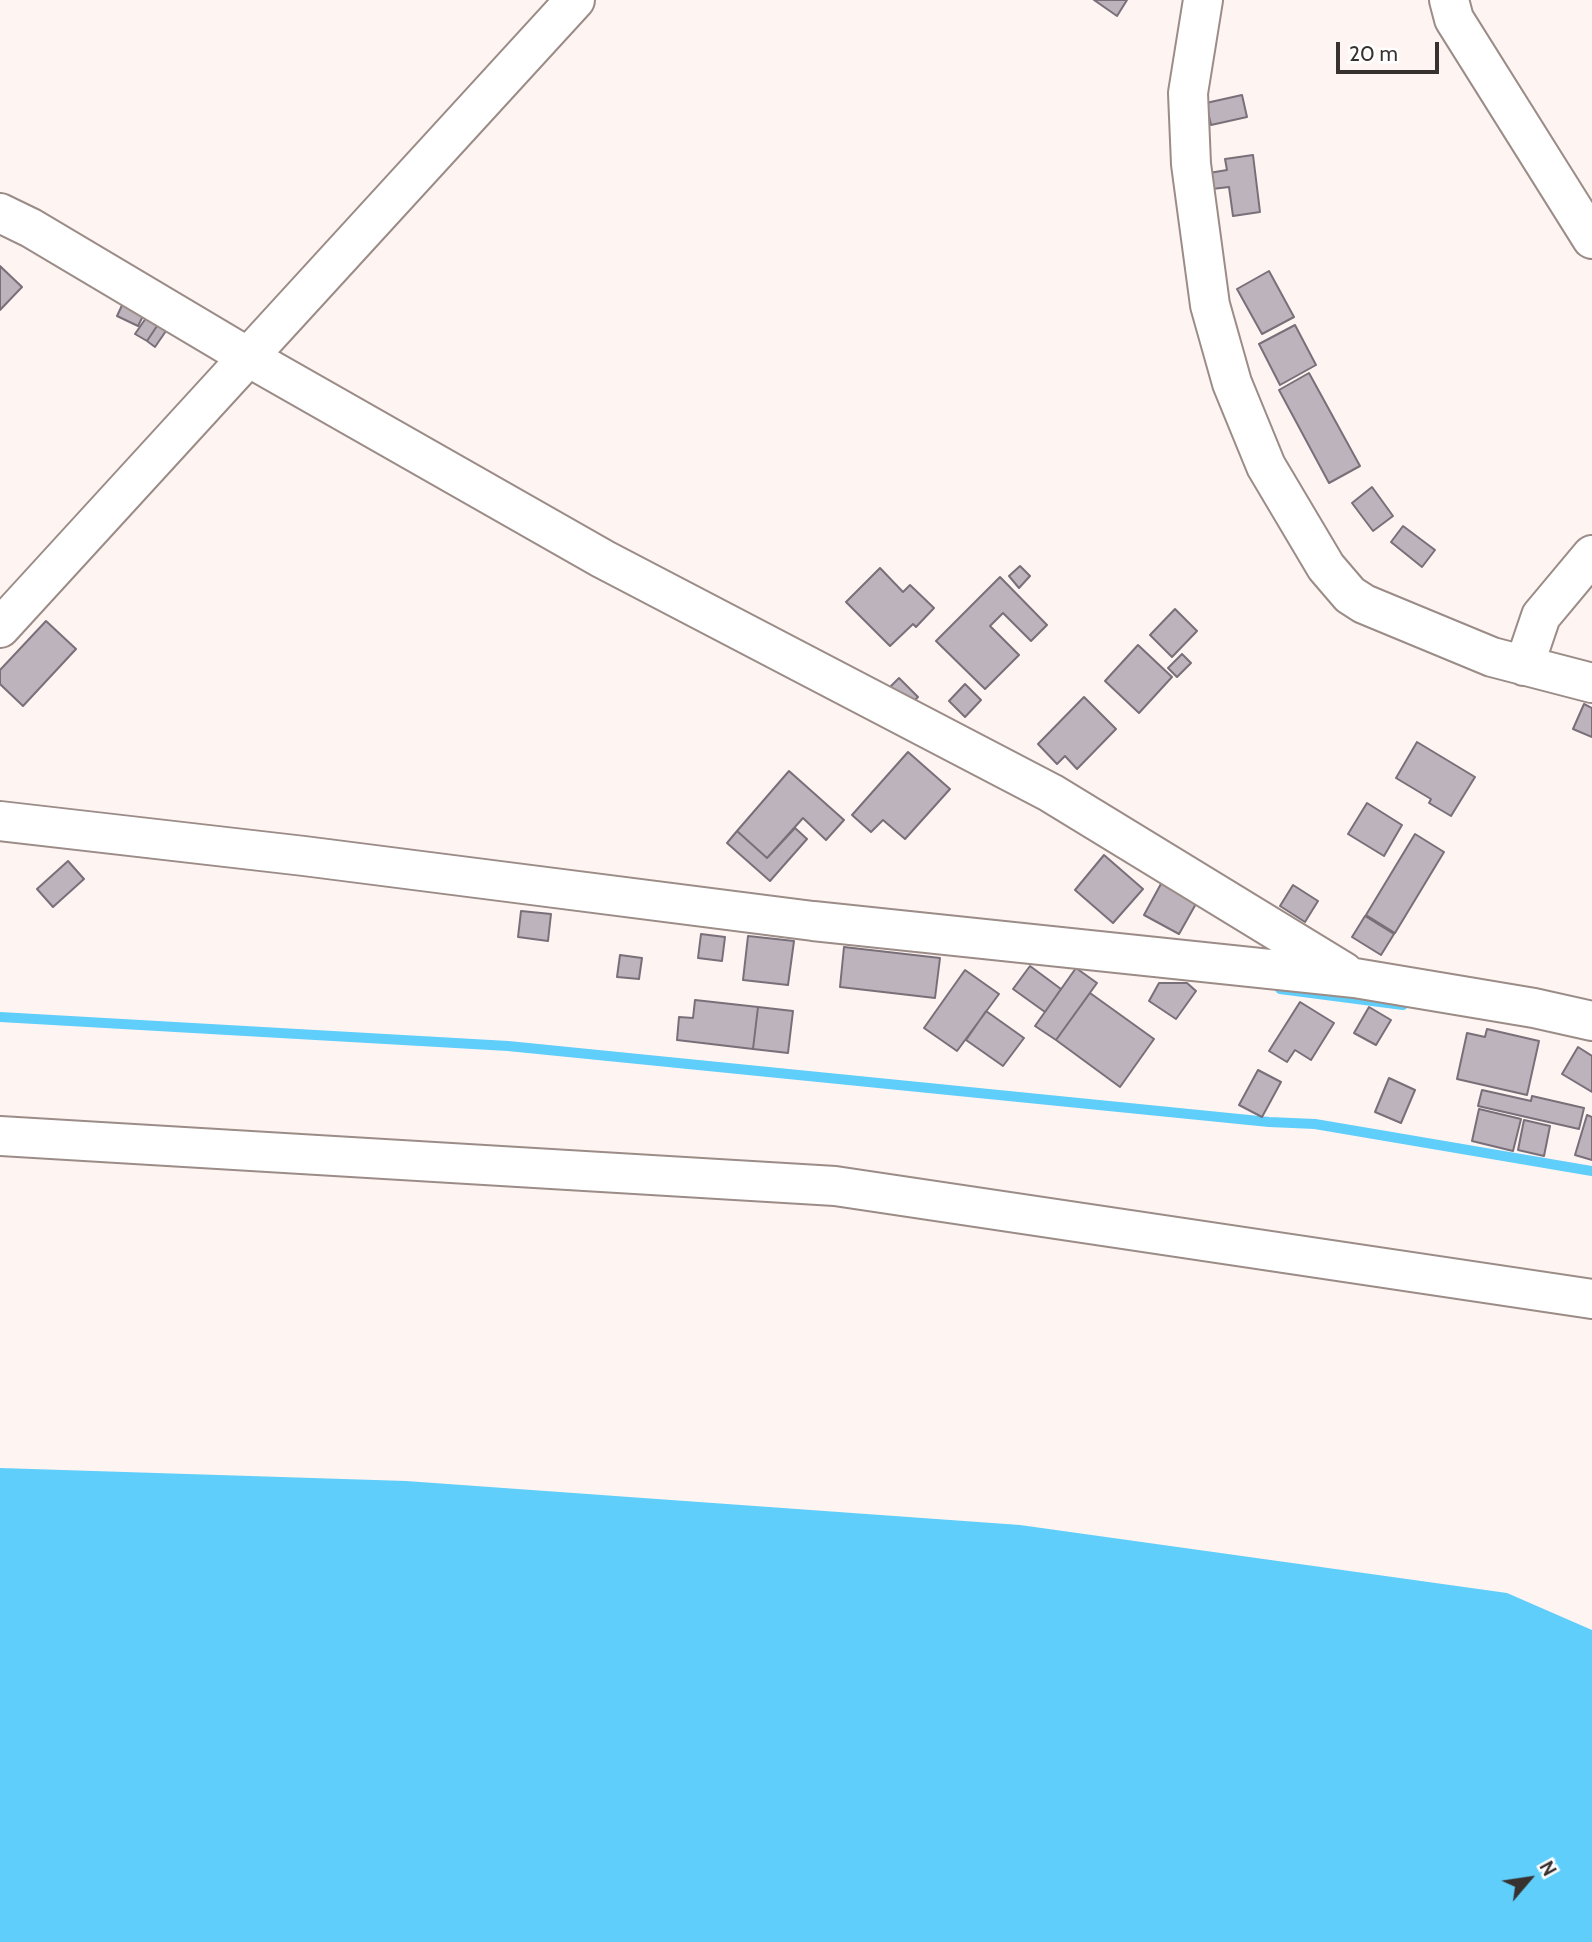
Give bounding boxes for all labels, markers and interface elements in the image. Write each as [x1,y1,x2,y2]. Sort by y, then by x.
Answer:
scale bar [1340,28,1443,72]
text: 20 m [1349,41,1398,66]
north arrow [1494,1844,1564,1914]
text: N [1534,1857,1561,1880]

